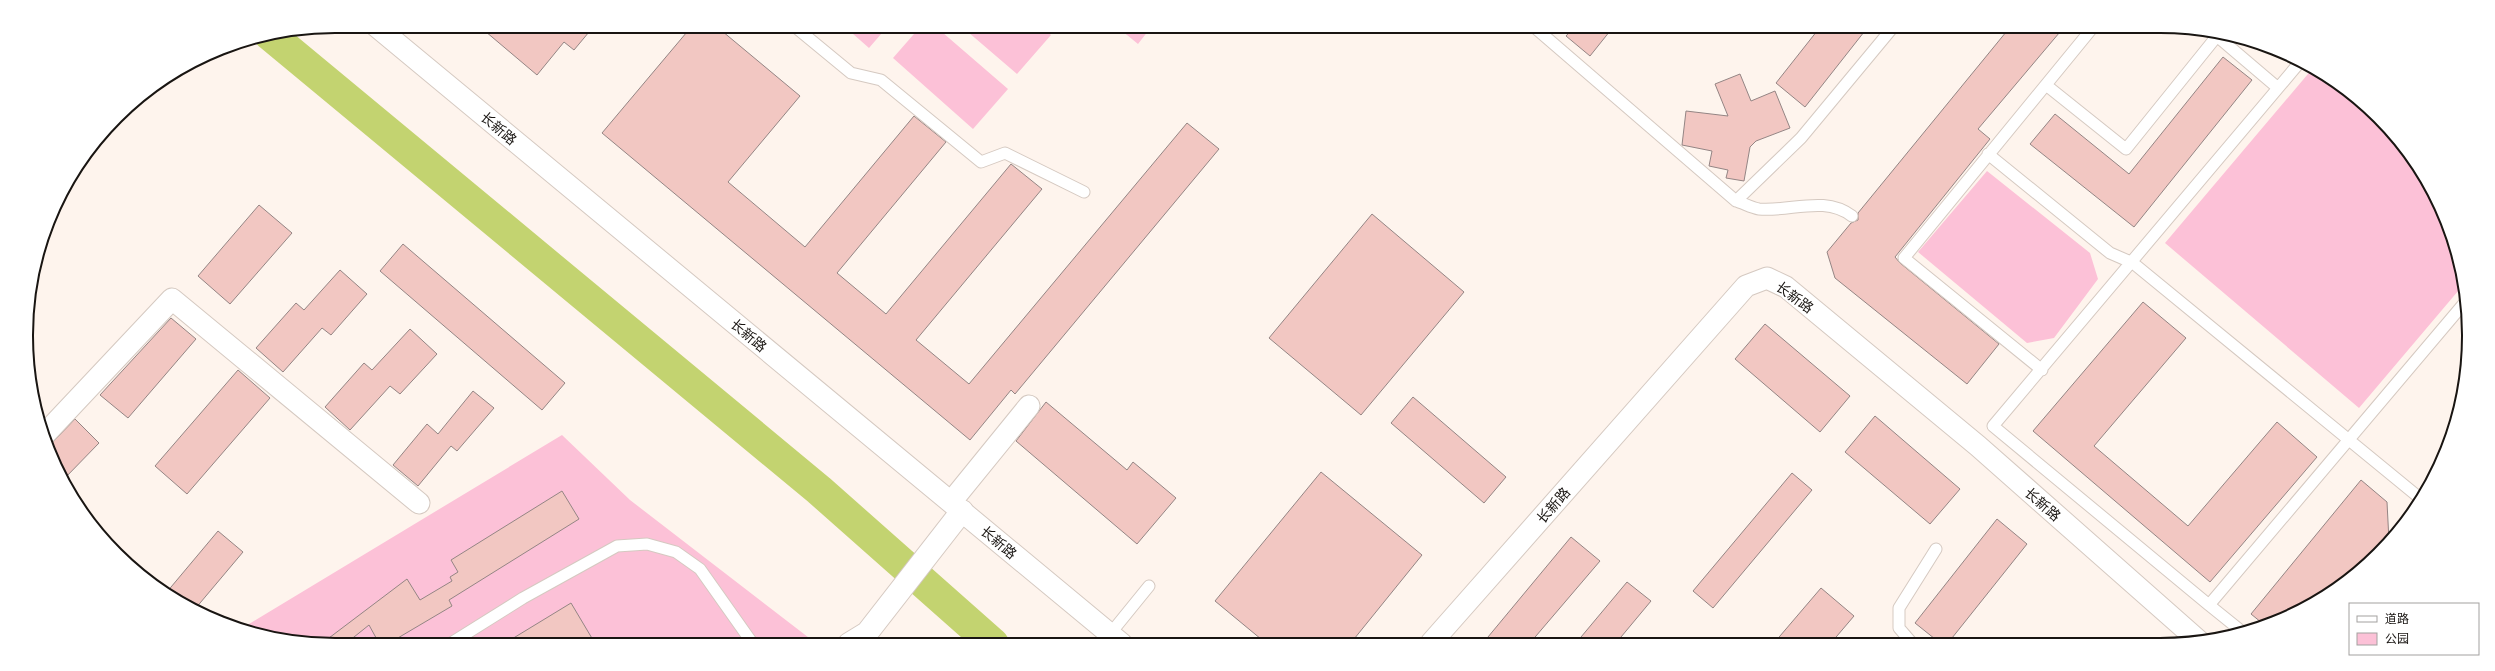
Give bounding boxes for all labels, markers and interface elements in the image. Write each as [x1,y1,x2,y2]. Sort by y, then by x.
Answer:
street label: 长新路 [477,108,521,148]
street label: 长新路 [1773,278,1817,316]
street label: 长新路 [727,315,771,355]
street label: 长新路 [1533,484,1573,526]
street label: 长新路 [2022,484,2064,524]
street label: 长新路 [977,522,1021,562]
legend [2349,603,2479,655]
text: 道路 [2385,611,2409,625]
text: 公园 [2385,631,2409,645]

